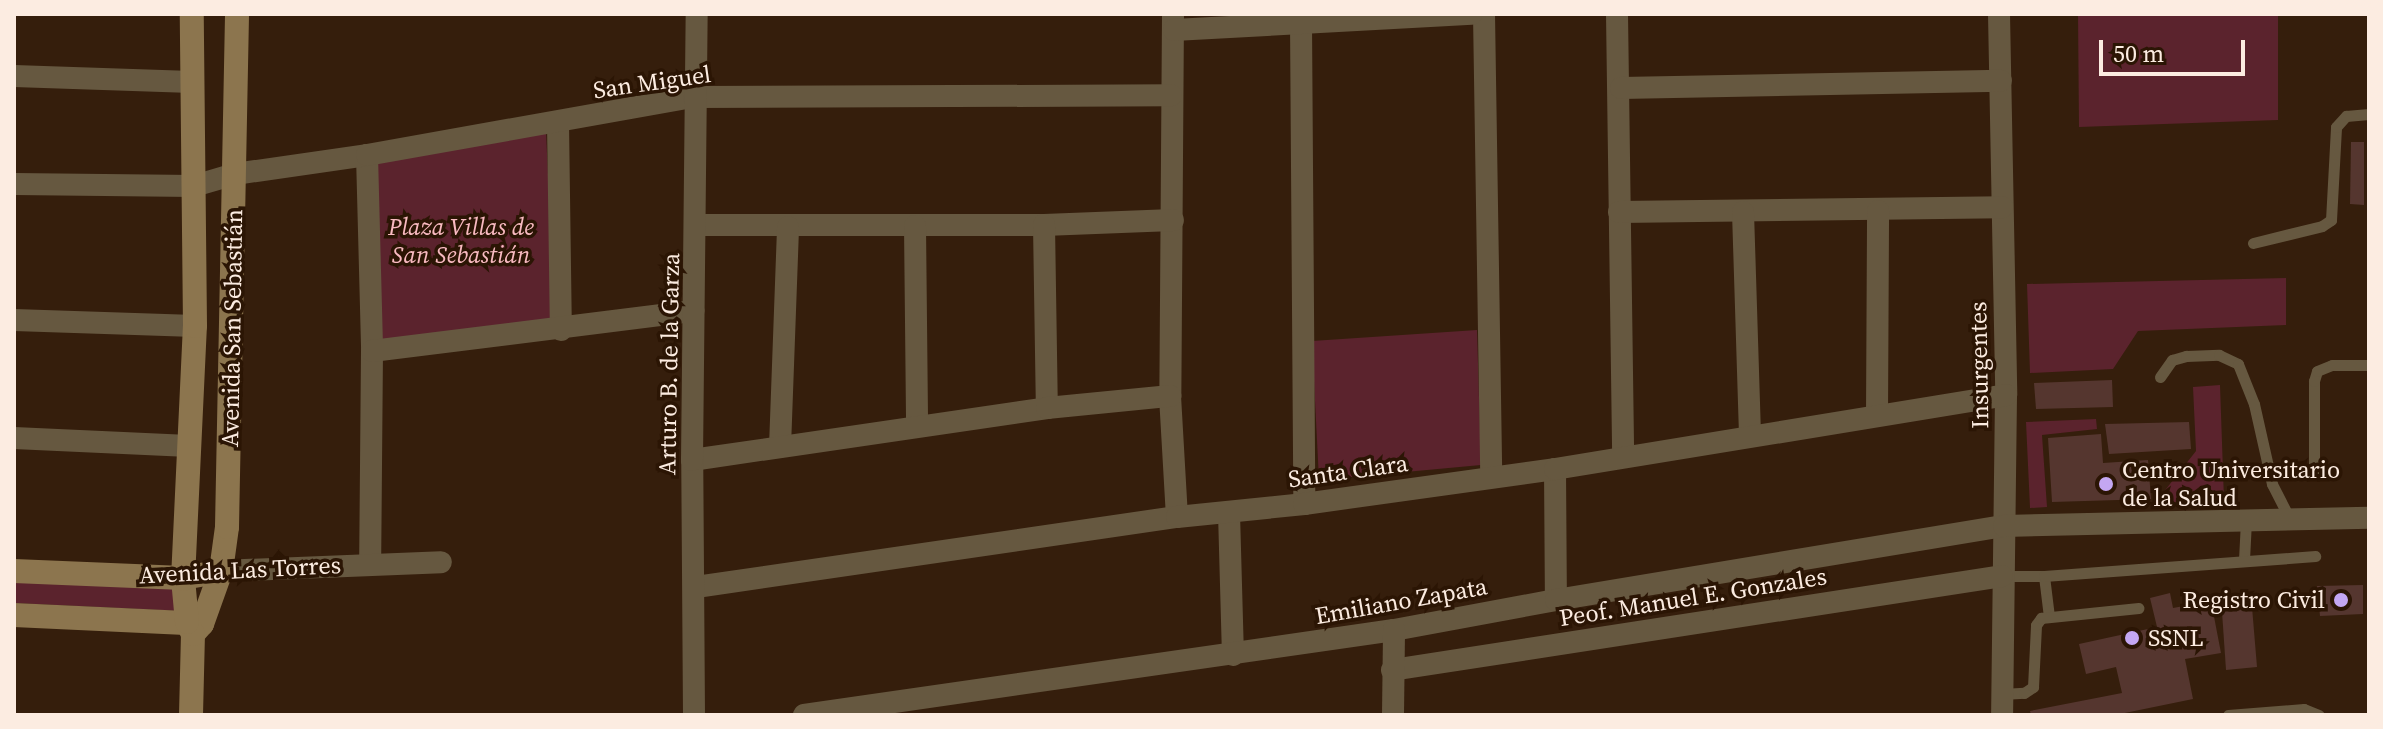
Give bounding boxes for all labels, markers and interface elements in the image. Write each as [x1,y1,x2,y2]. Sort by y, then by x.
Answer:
scale bar [2103,24,2249,74]
text: 50 m [2113,37,2164,70]
street label: San Miguel [591,59,713,105]
street label: Avenida San Sebastián [216,209,248,447]
park label: Plaza Villas de San Sebastián [388,213,534,269]
street label: Arturo B. de la Garza [653,253,685,475]
street label: Insurgentes [1963,301,1995,429]
street label: Santa Clara [1286,448,1410,494]
place label: Centro Universitario de la Salud [2122,456,2340,512]
marker: Centro Universitario de la Salud [2097,475,2115,493]
street label: Avenida Las Torres [138,550,342,590]
street label: Peof. Manuel E. Gonzales [1557,562,1829,632]
street label: Emiliano Zapata [1313,572,1489,630]
place label: Registro Civil [2183,586,2325,614]
marker: Registro Civil [2332,591,2350,609]
place label: SSNL [2148,624,2204,652]
marker: SSNL [2123,629,2141,647]

